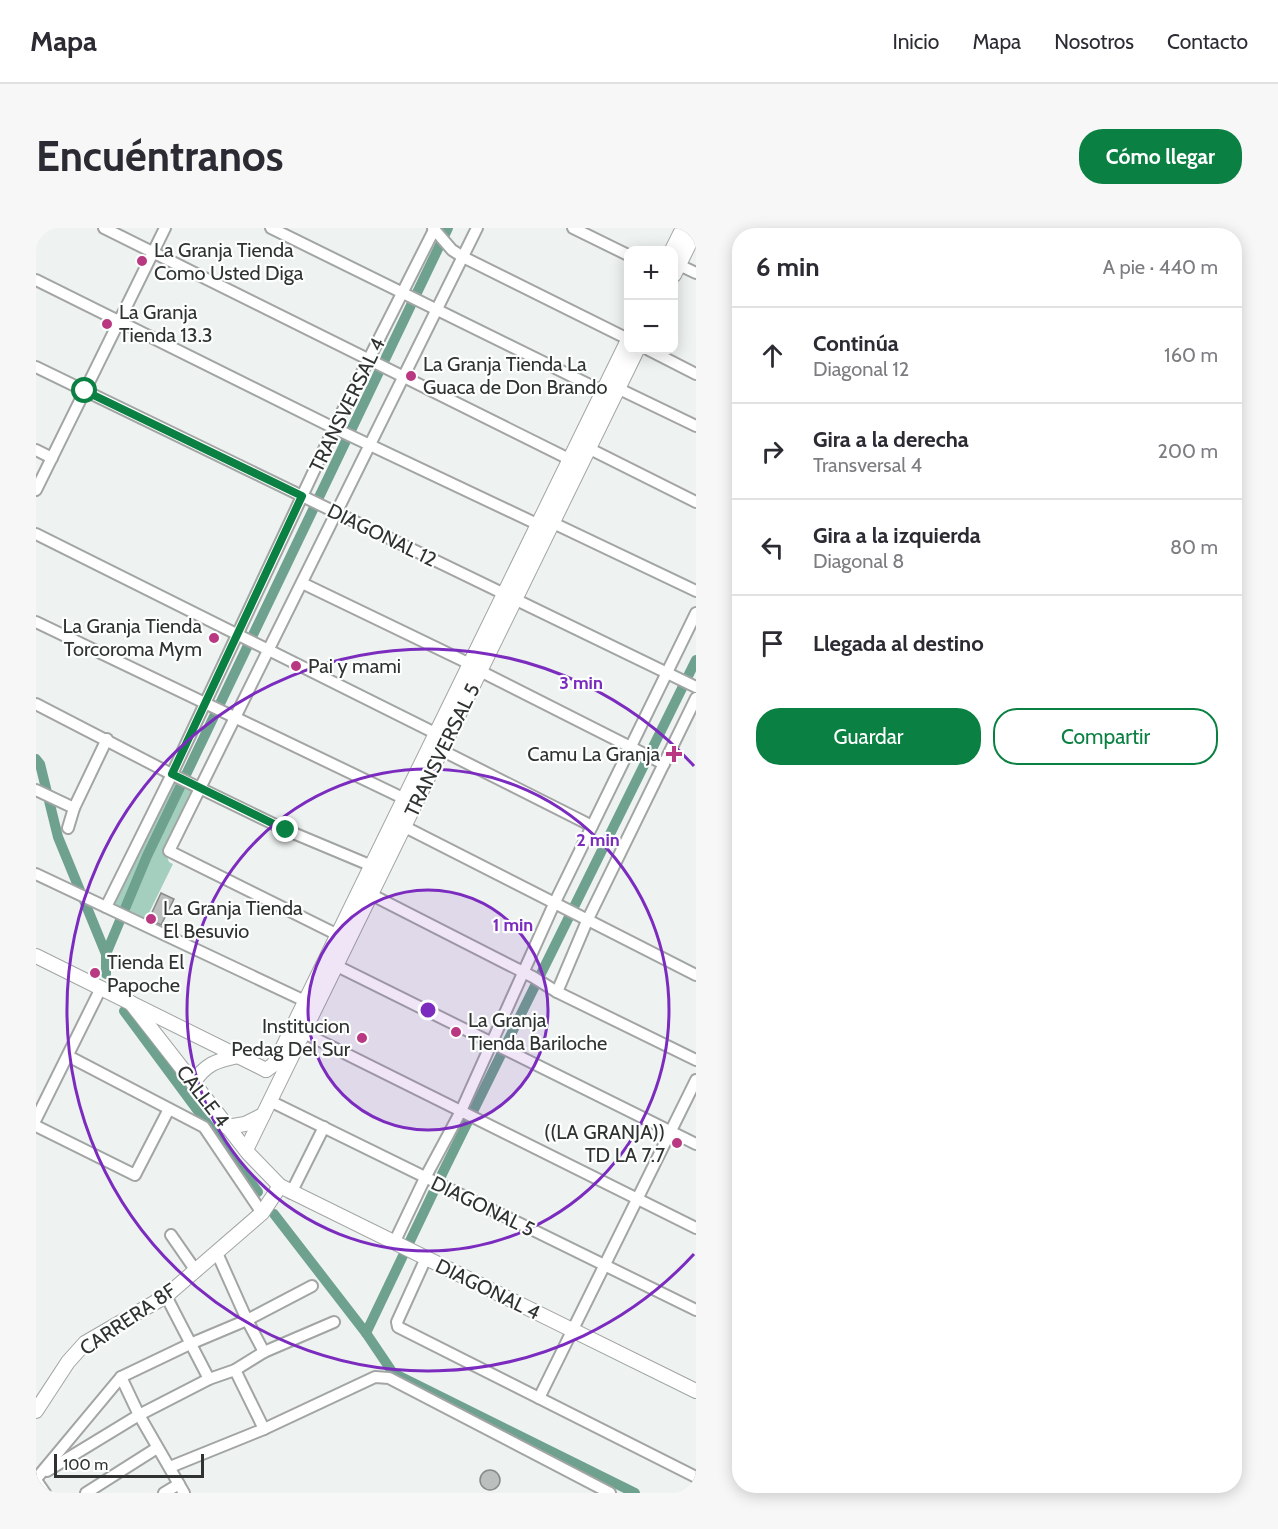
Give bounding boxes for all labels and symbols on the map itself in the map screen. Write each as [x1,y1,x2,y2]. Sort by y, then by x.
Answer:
place label: La Granja Tienda Como Usted Diga [154,238,304,285]
marker: La Granja Tienda Como Usted Diga [135,254,149,268]
place label: La Granja Tienda 13.3 [119,300,213,347]
marker: La Granja Tienda 13.3 [100,317,114,331]
street label: TRANSVERSAL 4 [304,334,390,476]
place label: La Granja Tienda La Guaca de Don Brando [423,352,607,399]
marker: La Granja Tienda La Guaca de Don Brando [404,369,418,383]
route start [71,377,97,403]
street label: DIAGONAL 12 [323,498,441,572]
place label: La Granja Tienda Torcoroma Mym [62,614,202,661]
marker: La Granja Tienda Torcoroma Mym [207,631,221,645]
place label: Pai y mami [308,654,401,678]
marker: Pai y mami [289,659,303,673]
text: 3 min [559,672,603,694]
street label: TRANSVERSAL 5 [399,679,485,821]
place label: Camu La Granja [527,742,660,766]
marker: Camu La Granja [665,745,683,763]
route end [272,816,298,842]
text: 2 min [576,829,620,851]
place label: La Granja Tienda El Besuvio [163,896,303,943]
marker: La Granja Tienda El Besuvio [144,912,158,926]
text: 1 min [493,914,533,936]
place label: Tienda El Papoche [107,950,184,997]
marker: Tienda El Papoche [88,966,102,980]
centre of rings [418,1000,438,1020]
place label: La Granja Tienda Bariloche [468,1008,607,1055]
place label: Institucion Pedag Del Sur [231,1014,351,1061]
marker: La Granja Tienda Bariloche [449,1025,463,1039]
marker: Institucion Pedag Del Sur [355,1031,369,1045]
street label: CALLE 4 [171,1060,235,1132]
place label: ((LA GRANJA)) TD LA 7.7 [544,1120,665,1167]
marker: ((LA GRANJA)) TD LA 7.7 [670,1136,684,1150]
street label: DIAGONAL 5 [427,1171,539,1241]
street label: DIAGONAL 4 [432,1253,544,1325]
street label: CARRERA 8F [75,1278,181,1360]
scale bar [54,1451,204,1478]

